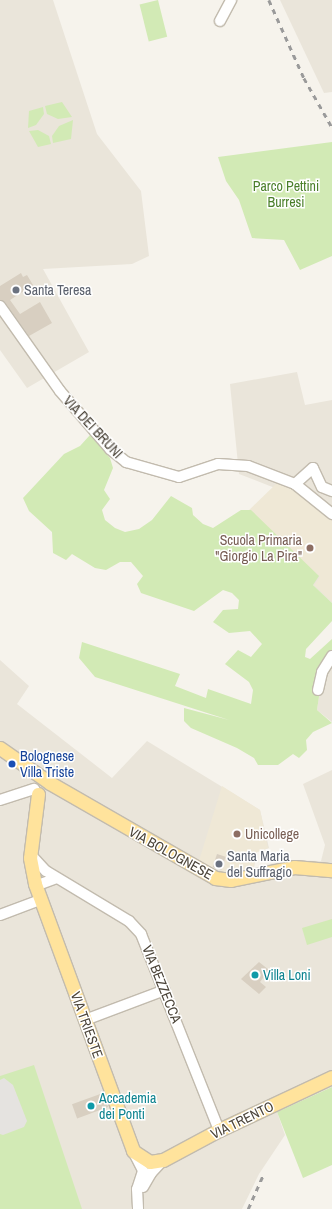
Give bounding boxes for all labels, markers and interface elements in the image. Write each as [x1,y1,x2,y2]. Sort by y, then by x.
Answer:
park label: Parco Pettini Burresi [253,178,319,210]
place label: Santa Teresa [24,282,92,298]
marker: Santa Teresa [11,285,21,295]
street label: VIA DEI BRUNI [60,392,126,462]
place label: Scuola Primaria "Giorgio La Pira" [215,532,302,564]
marker: Scuola Primaria "Giorgio La Pira" [305,543,315,553]
place label: Bolognese Villa Triste [20,748,74,780]
marker: Bolognese Villa Triste [7,759,17,769]
street label: VIA BOLOGNESE [126,823,216,883]
place label: Unicollege [245,826,299,842]
marker: Unicollege [232,829,242,839]
place label: Santa Maria del Suffragio [227,848,292,880]
marker: Santa Maria del Suffragio [214,859,224,869]
street label: VIA BEZZECCA [139,942,185,1026]
place label: Villa Loni [263,967,311,983]
marker: Villa Loni [250,970,260,980]
street label: VIA TRIESTE [67,989,107,1061]
place label: Accademia dei Ponti [99,1090,156,1122]
street label: VIA TRENTO [207,1097,277,1143]
marker: Accademia dei Ponti [86,1101,96,1111]

